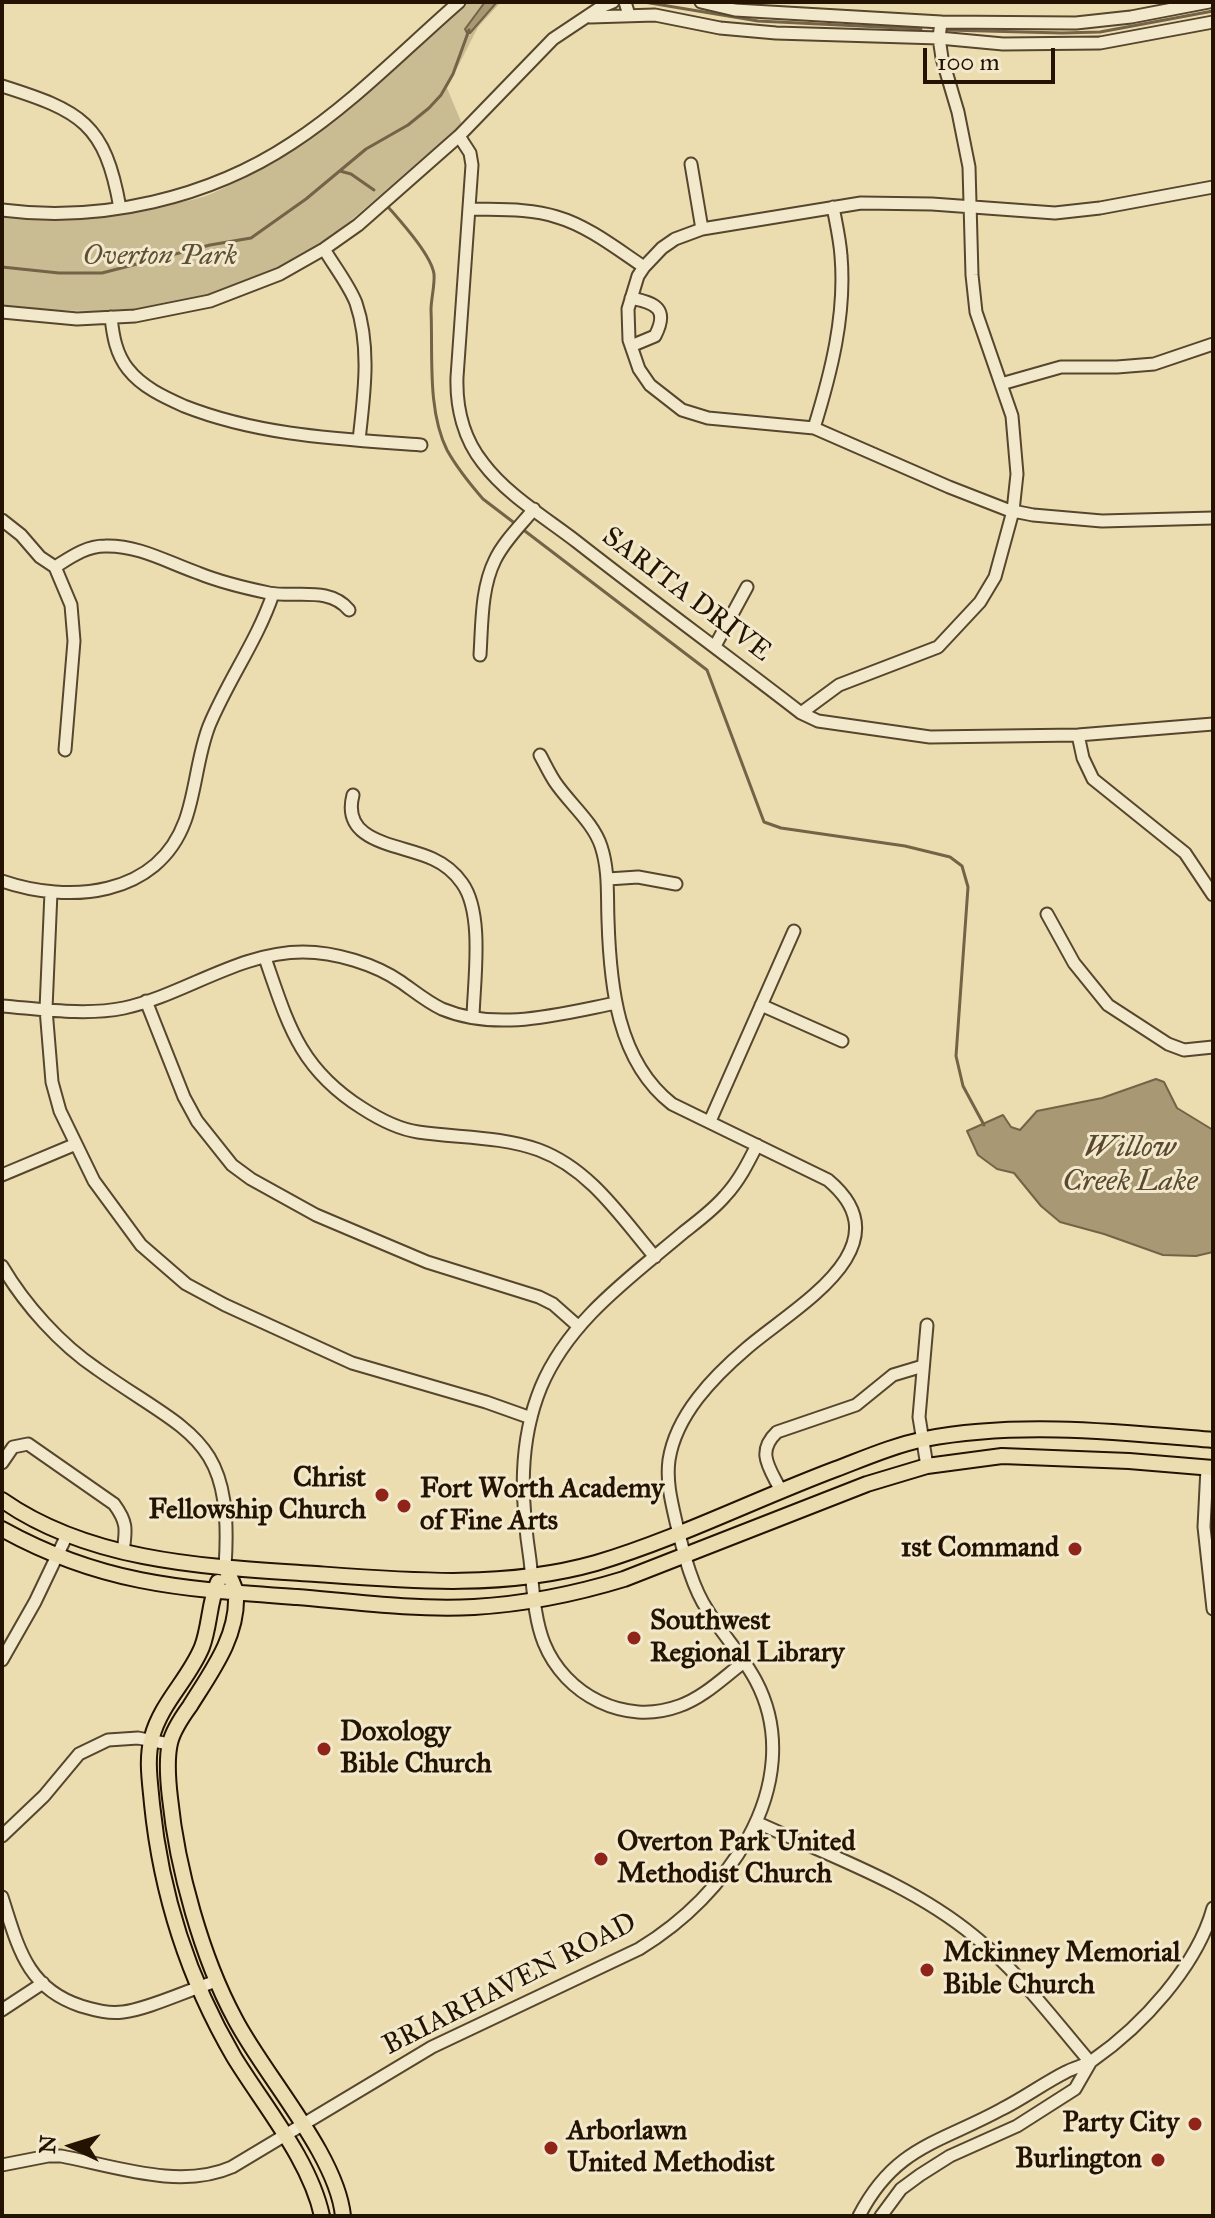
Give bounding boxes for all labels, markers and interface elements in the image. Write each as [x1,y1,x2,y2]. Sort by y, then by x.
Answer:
scale bar [927,32,1059,82]
text: 100 m [937,47,1000,77]
park label: Overton Park [83,240,237,274]
street label: SARITA DRIVE [595,520,777,670]
water label: Willow Creek Lake [1062,1131,1198,1202]
place label: Christ Fellowship Church [148,1462,366,1528]
place label: Fort Worth Academy of Fine Arts [420,1473,664,1539]
marker: Christ Fellowship Church [373,1486,391,1504]
marker: Fort Worth Academy of Fine Arts [395,1497,413,1515]
place label: 1st Command [900,1532,1059,1566]
marker: 1st Command [1066,1540,1084,1558]
place label: Southwest Regional Library [650,1605,844,1671]
marker: Southwest Regional Library [625,1629,643,1647]
place label: Doxology Bible Church [340,1716,492,1782]
marker: Doxology Bible Church [315,1740,333,1758]
place label: Overton Park United Methodist Church [617,1826,855,1892]
marker: Overton Park United Methodist Church [592,1850,610,1868]
street label: BRIARHAVEN ROAD [378,1906,642,2064]
place label: Mckinney Memorial Bible Church [943,1937,1181,2003]
marker: Mckinney Memorial Bible Church [918,1961,936,1979]
north arrow [32,2106,112,2186]
place label: Party City [1062,2107,1179,2141]
place label: Arborlawn United Methodist [567,2115,775,2181]
marker: Party City [1186,2115,1204,2133]
text: N [33,2134,62,2155]
marker: Arborlawn United Methodist [542,2139,560,2157]
place label: Burlington [1015,2143,1142,2177]
marker: Burlington [1149,2151,1167,2169]

